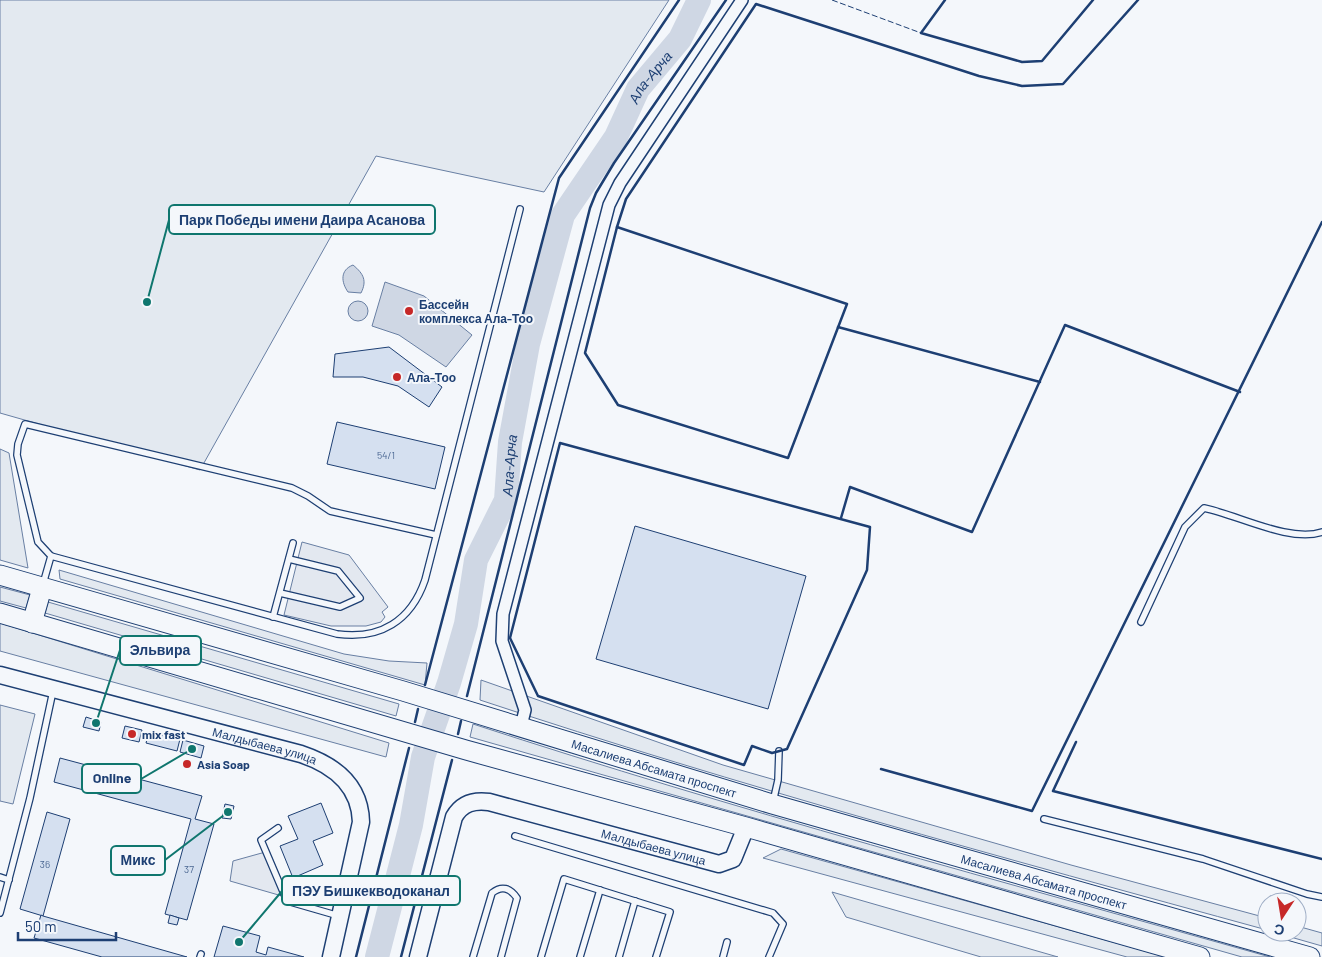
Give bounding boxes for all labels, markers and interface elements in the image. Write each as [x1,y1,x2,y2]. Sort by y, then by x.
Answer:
water label: Ала-Арча [624,47,675,107]
callout: Парк Победы имени Даира Асанова [169,205,435,234]
text: Парк Победы имени Даира Асанова [179,211,425,228]
place label: Бассейн комплекса Ала-Тоо [419,297,533,325]
marker: Бассейн комплекса Ала-Тоо [403,305,415,317]
place label: Ала-Тоо [407,370,456,384]
marker: Ала-Тоо [391,371,403,383]
water label: Ала-Арча [498,433,520,498]
house number: 54/1 [377,449,395,461]
callout: Эльвира [120,636,201,665]
text: Эльвира [130,641,191,658]
street label: Малдыбаева улица [211,724,320,767]
place label: mix fast [142,727,186,741]
marker: mix fast [126,728,138,740]
street label: Масалиева Абсамата проспект [570,736,739,800]
place label: Asia Soap [197,757,250,771]
marker: Asia Soap [181,758,193,770]
callout: Online [82,764,141,793]
text: Online [93,769,132,786]
street label: Малдыбаева улица [600,826,708,867]
callout: Микс [111,846,165,875]
text: Микс [121,851,156,868]
street label: Масалиева Абсамата проспект [959,851,1129,912]
house number: 36 [40,858,50,870]
house number: 37 [184,863,194,875]
callout: ПЭУ Бишкекводоканал [282,876,460,905]
text: ПЭУ Бишкекводоканал [292,882,450,899]
north arrow [1257,892,1307,942]
scale bar [18,910,115,942]
text: 50 m [25,917,57,935]
text: С [1272,921,1286,940]

